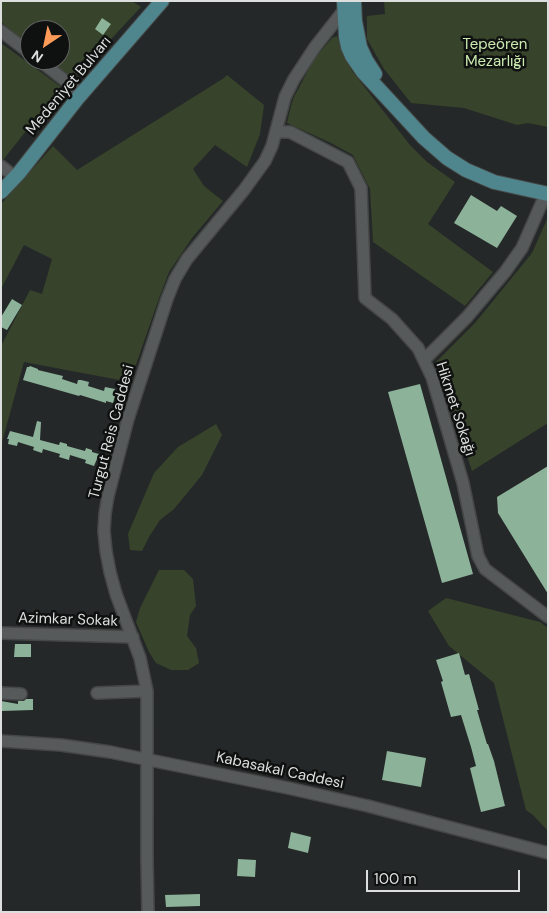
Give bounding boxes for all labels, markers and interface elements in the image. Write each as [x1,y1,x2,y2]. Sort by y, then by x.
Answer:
north arrow [20,20,70,70]
street label: Medeniyet Bulvarı [23,33,115,139]
park label: Tepeören Mezarlığı [463,36,527,71]
text: N [28,46,46,67]
street label: Hikmet Sokağı [431,360,479,458]
street label: Turgut Reis Caddesi [85,363,139,501]
street label: Azimkar Sokak [18,609,118,631]
street label: Kabasakal Caddesi [214,749,346,793]
scale bar [369,860,523,892]
text: 100 m [374,869,417,889]

